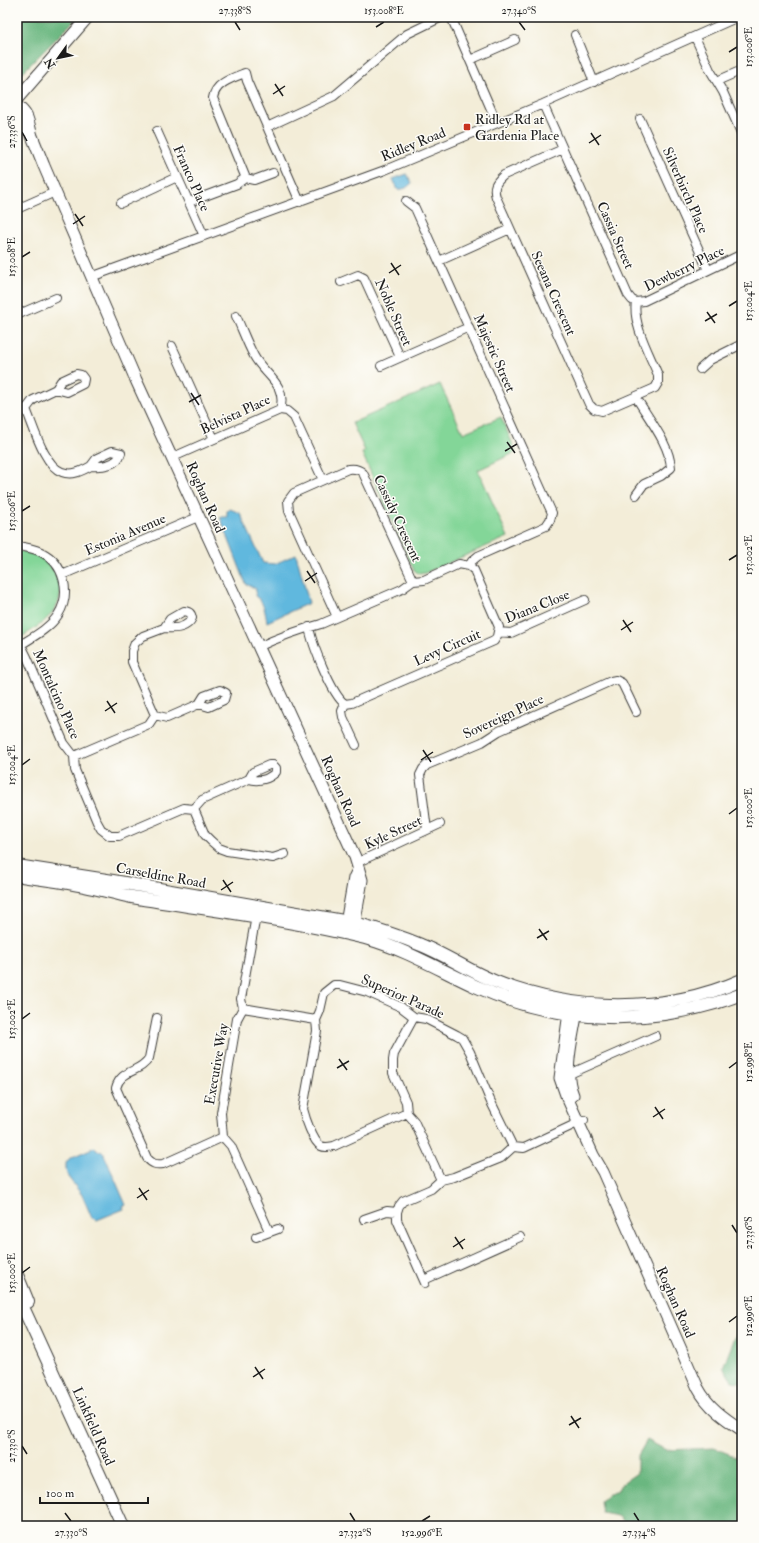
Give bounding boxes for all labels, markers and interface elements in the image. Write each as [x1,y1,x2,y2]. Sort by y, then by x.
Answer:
text: 27.338°S [219,5,251,17]
text: 153.008°E [364,5,404,17]
text: 27.340°S [502,5,536,17]
text: 153.006°E [743,27,755,67]
north arrow [38,38,78,78]
text: N [41,55,59,72]
place label: Ridley Rd at Gardenia Place [475,111,559,144]
text: 27.336°S [6,115,18,149]
marker: Ridley Rd at Gardenia Place [462,122,472,132]
street label: Ridley Road [378,124,449,166]
street label: Franco Place [169,142,214,214]
street label: Silverbirch Place [659,144,712,236]
street label: Cassia Street [593,199,638,272]
text: 153.008°E [6,237,18,277]
street label: Dewberry Place [641,242,728,296]
street label: Seeana Crescent [527,249,580,338]
street label: Noble Street [371,276,416,349]
text: 153.004°E [743,281,755,321]
street label: Majestic Street [470,312,520,395]
street label: Belvista Place [197,391,273,438]
street label: Roghan Road [182,459,229,535]
street label: Cassidy Crescent [369,472,425,565]
text: 153.006°E [6,491,18,531]
street label: Estonia Avenue [82,510,168,559]
text: 153.002°E [743,535,755,575]
street label: Diana Close [502,586,572,627]
street label: Levy Circuit [411,625,484,671]
street label: Montalcino Place [29,647,84,742]
street label: Sovereign Place [460,690,546,743]
text: 153.004°E [6,745,18,785]
street label: Roghan Road [317,753,364,829]
text: 153.000°E [743,788,755,828]
street label: Kyle Street [362,812,425,854]
street label: Carseldine Road [115,859,207,892]
street label: Superior Parade [358,971,447,1023]
text: 153.002°E [6,999,18,1039]
street label: Executive Way [201,1021,233,1106]
text: 152.998°E [743,1042,755,1082]
text: 27.336°S [743,1216,755,1250]
text: 153.000°E [6,1253,18,1293]
street label: Roghan Road [652,1264,699,1340]
text: 152.996°E [743,1296,755,1336]
street label: Linkfield Road [69,1384,118,1468]
text: 27.330°S [6,1429,18,1463]
scale bar [40,1479,148,1505]
text: 100 m [46,1486,75,1501]
text: 27.330°S [54,1527,88,1539]
text: 27.332°S [338,1527,372,1539]
text: 152.996°E [402,1527,442,1539]
text: 27.334°S [622,1527,656,1539]

